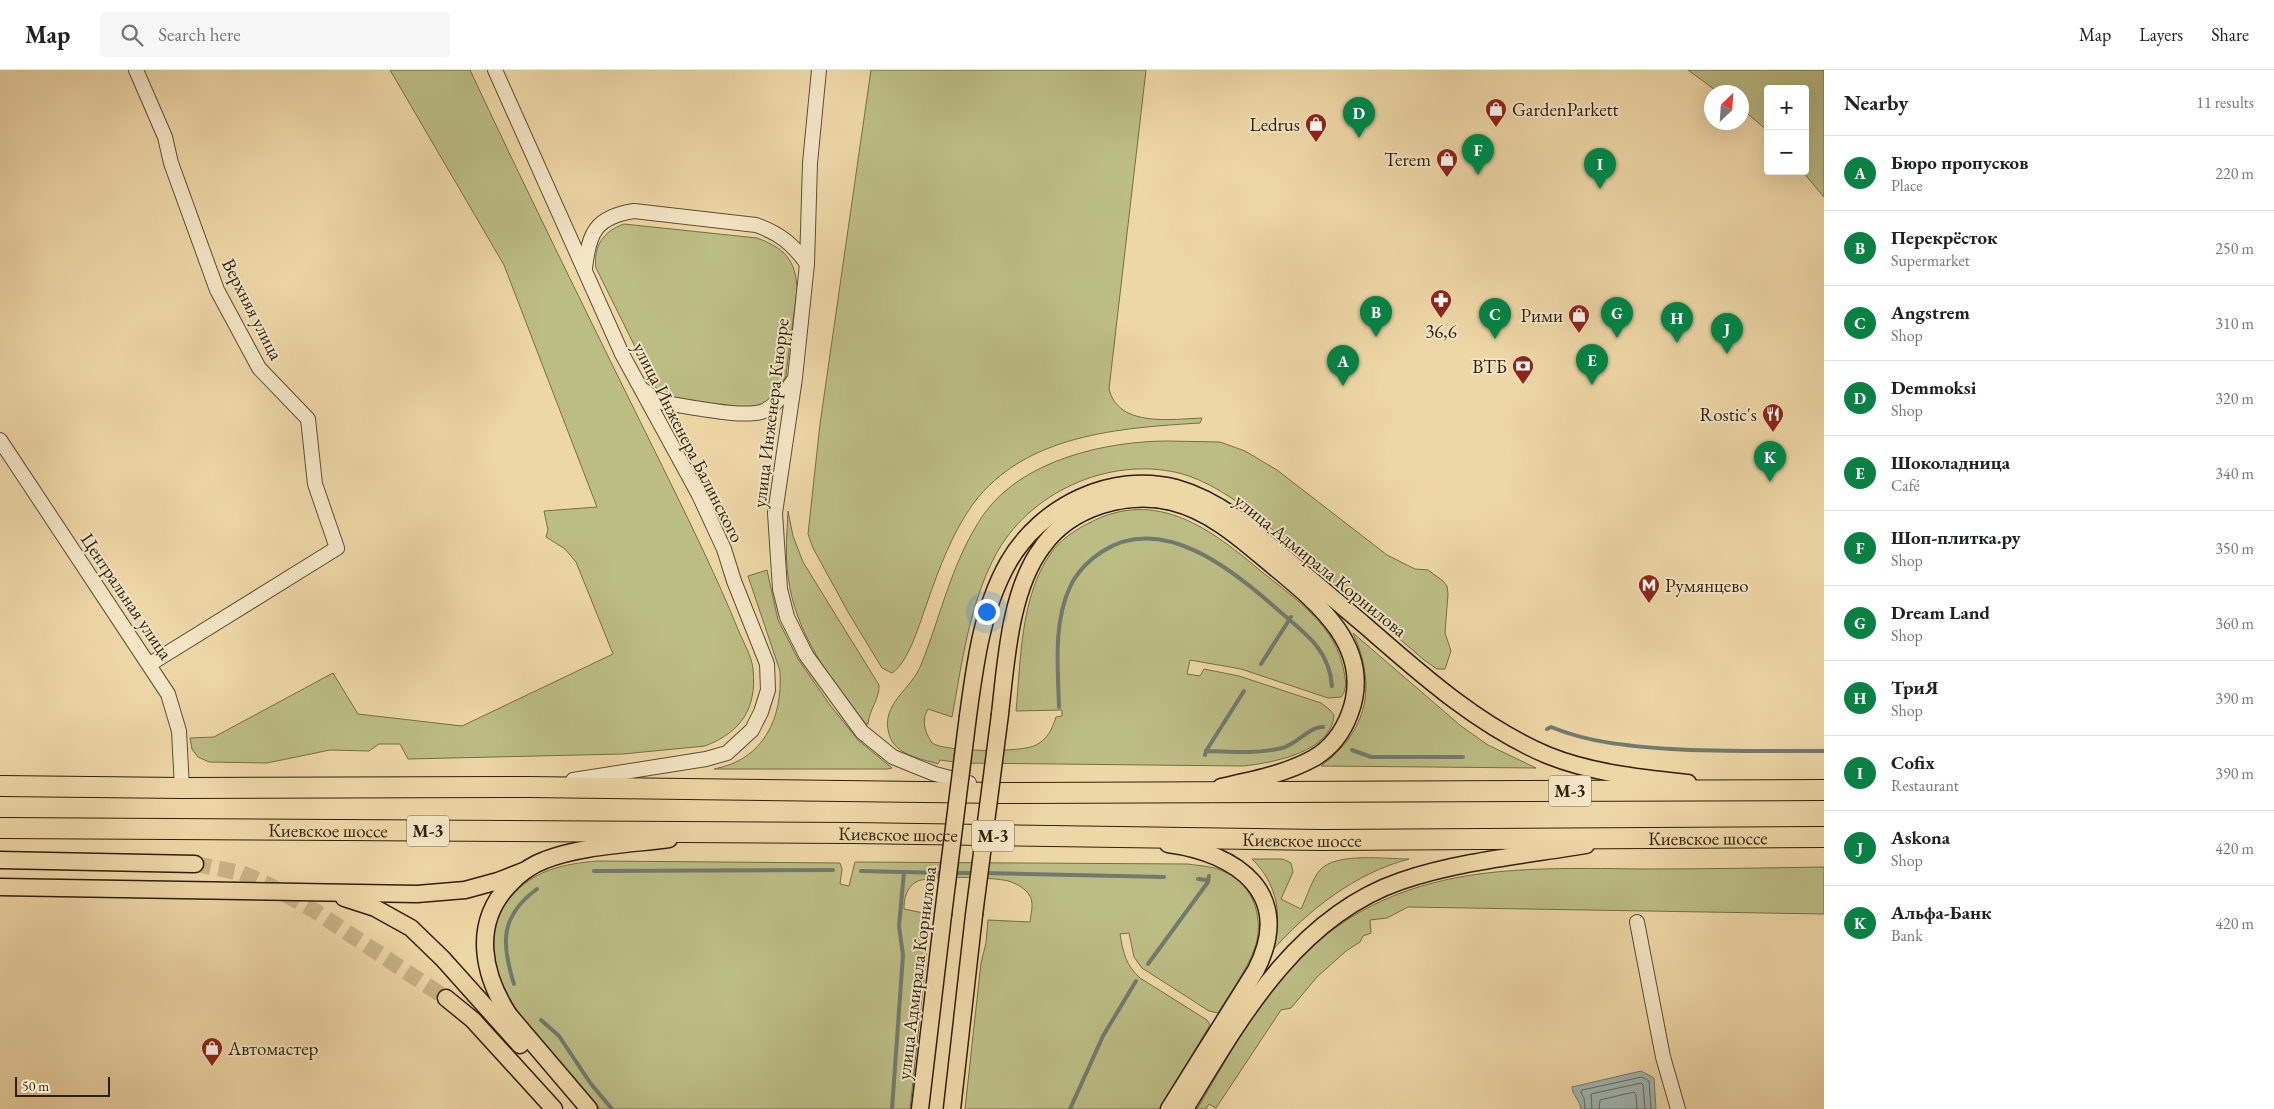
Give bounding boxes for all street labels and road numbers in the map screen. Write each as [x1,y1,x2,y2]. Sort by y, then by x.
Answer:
street label: Верхняя улица [216,254,289,365]
street label: улица Инженера Кнорре [746,317,795,509]
street label: улица Инженера Балинского [627,338,750,547]
street label: улица Адмирала Корнилова [1229,488,1412,643]
street label: Центральная улица [75,528,178,665]
road number: М-3 [1549,776,1591,806]
road number: М-3 [407,816,449,846]
street label: Киевское шоссе [268,818,388,843]
road number: М-3 [972,820,1014,851]
street label: Киевское шоссе [838,821,958,848]
street label: Киевское шоссе [1648,825,1768,851]
street label: Киевское шоссе [1242,827,1362,853]
street label: улица Адмирала Корнилова [891,864,942,1081]

